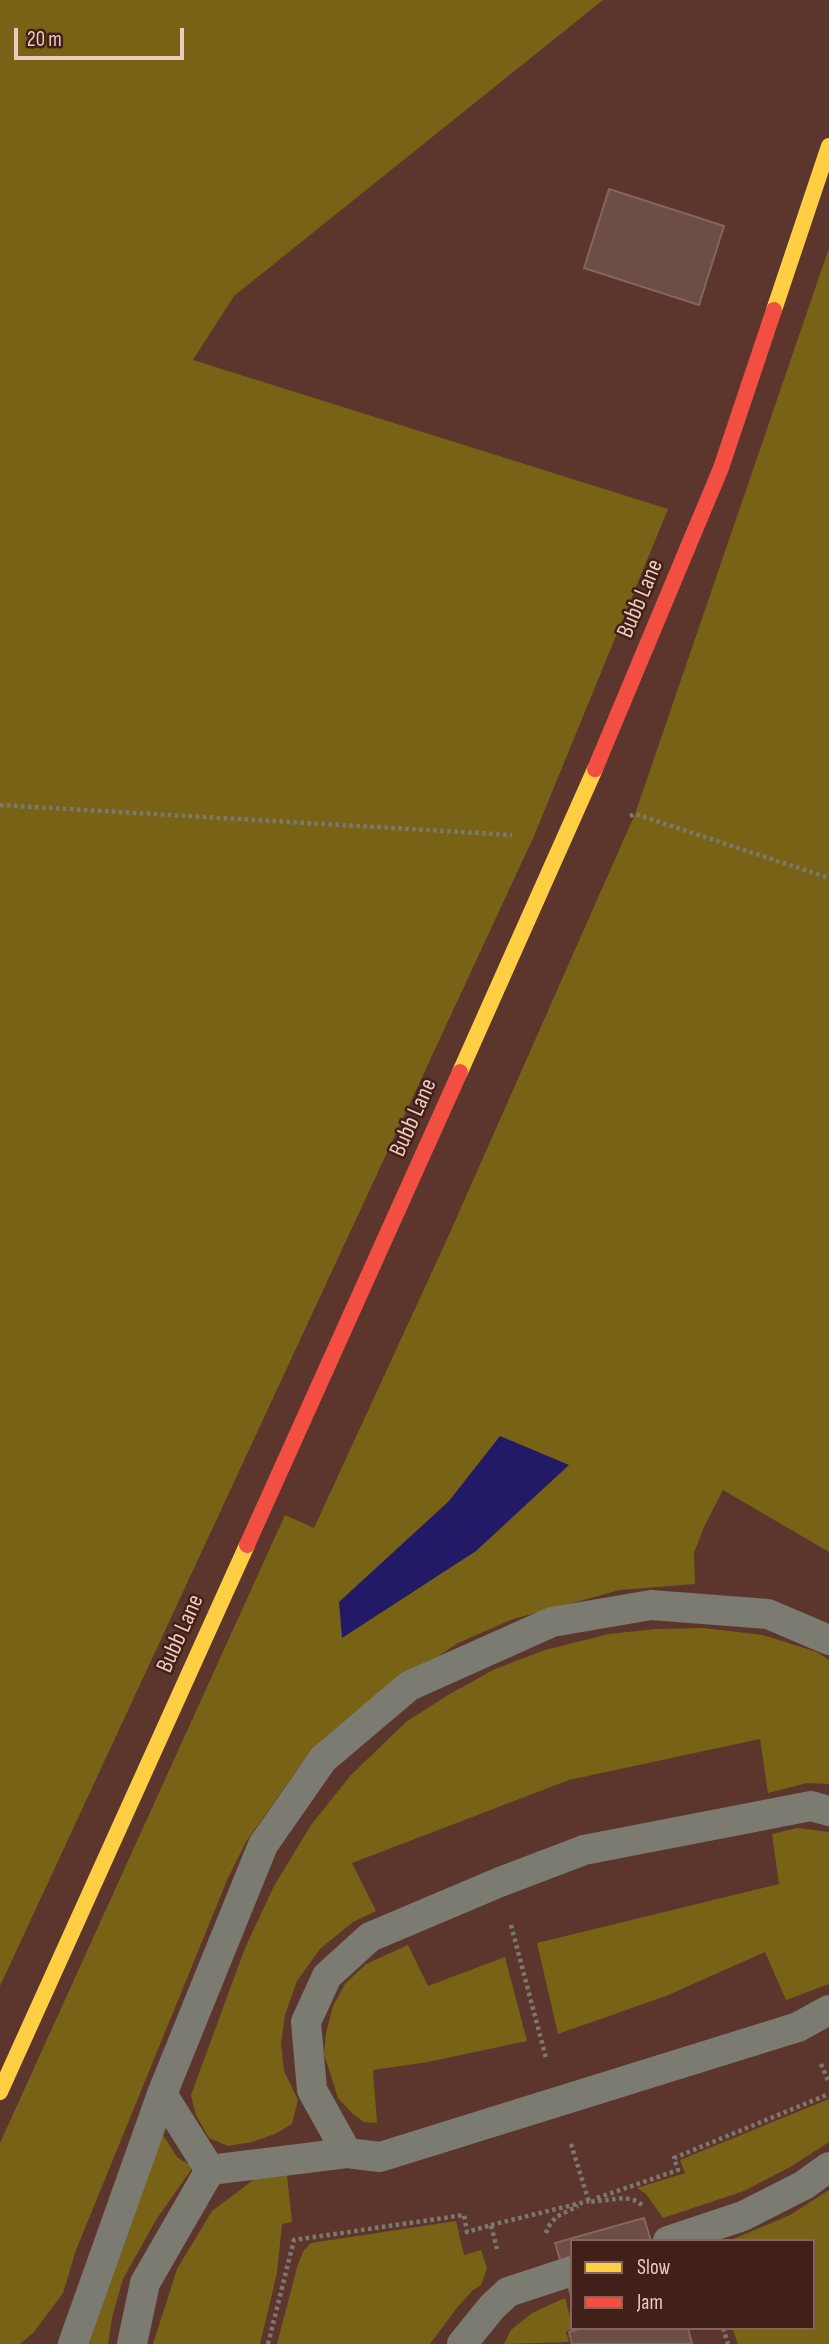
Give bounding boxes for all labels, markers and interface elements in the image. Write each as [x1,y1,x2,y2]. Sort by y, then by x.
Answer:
scale bar [18,14,187,58]
text: 20 m [27,27,62,52]
street label: Bubb Lane [612,555,670,643]
street label: Bubb Lane [384,1074,444,1162]
street label: Bubb Lane [151,1590,211,1678]
legend [570,2239,815,2330]
text: Slow [637,2255,670,2280]
text: Jam [637,2290,663,2315]

